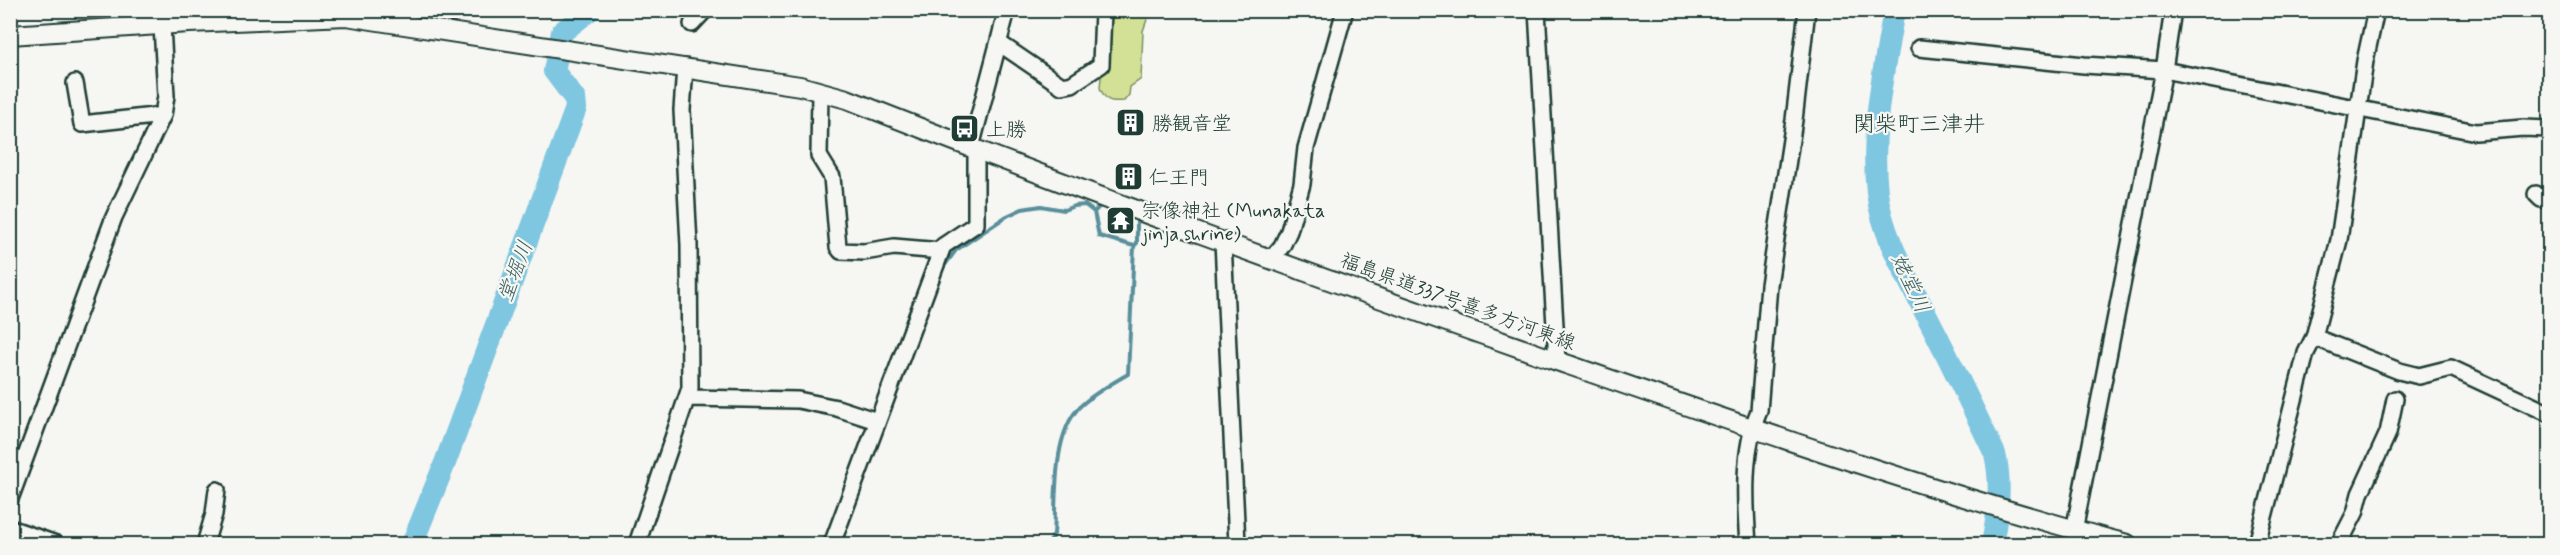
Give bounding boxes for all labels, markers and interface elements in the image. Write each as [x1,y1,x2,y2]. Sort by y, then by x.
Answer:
building icon: 勝観音堂 [1115,107,1147,139]
place label: 勝観音堂 [1152,111,1232,138]
district label: 関柴町三津井 [1853,111,1985,139]
bus stop icon: 上勝 [949,113,981,145]
place label: 上勝 [986,117,1026,144]
building icon: 仁王門 [1112,161,1144,193]
place label: 仁王門 [1149,165,1209,192]
place label: 宗像神社 (Munakata jinja shrine) [1140,198,1325,248]
temple icon: 宗像神社 (Munakata jinja shrine) [1104,205,1136,237]
water label: 堂堀川 [492,237,540,306]
street label: 福島県道337号喜多方河東線 [1336,247,1579,358]
water label: 姥堂川 [1884,249,1936,318]

